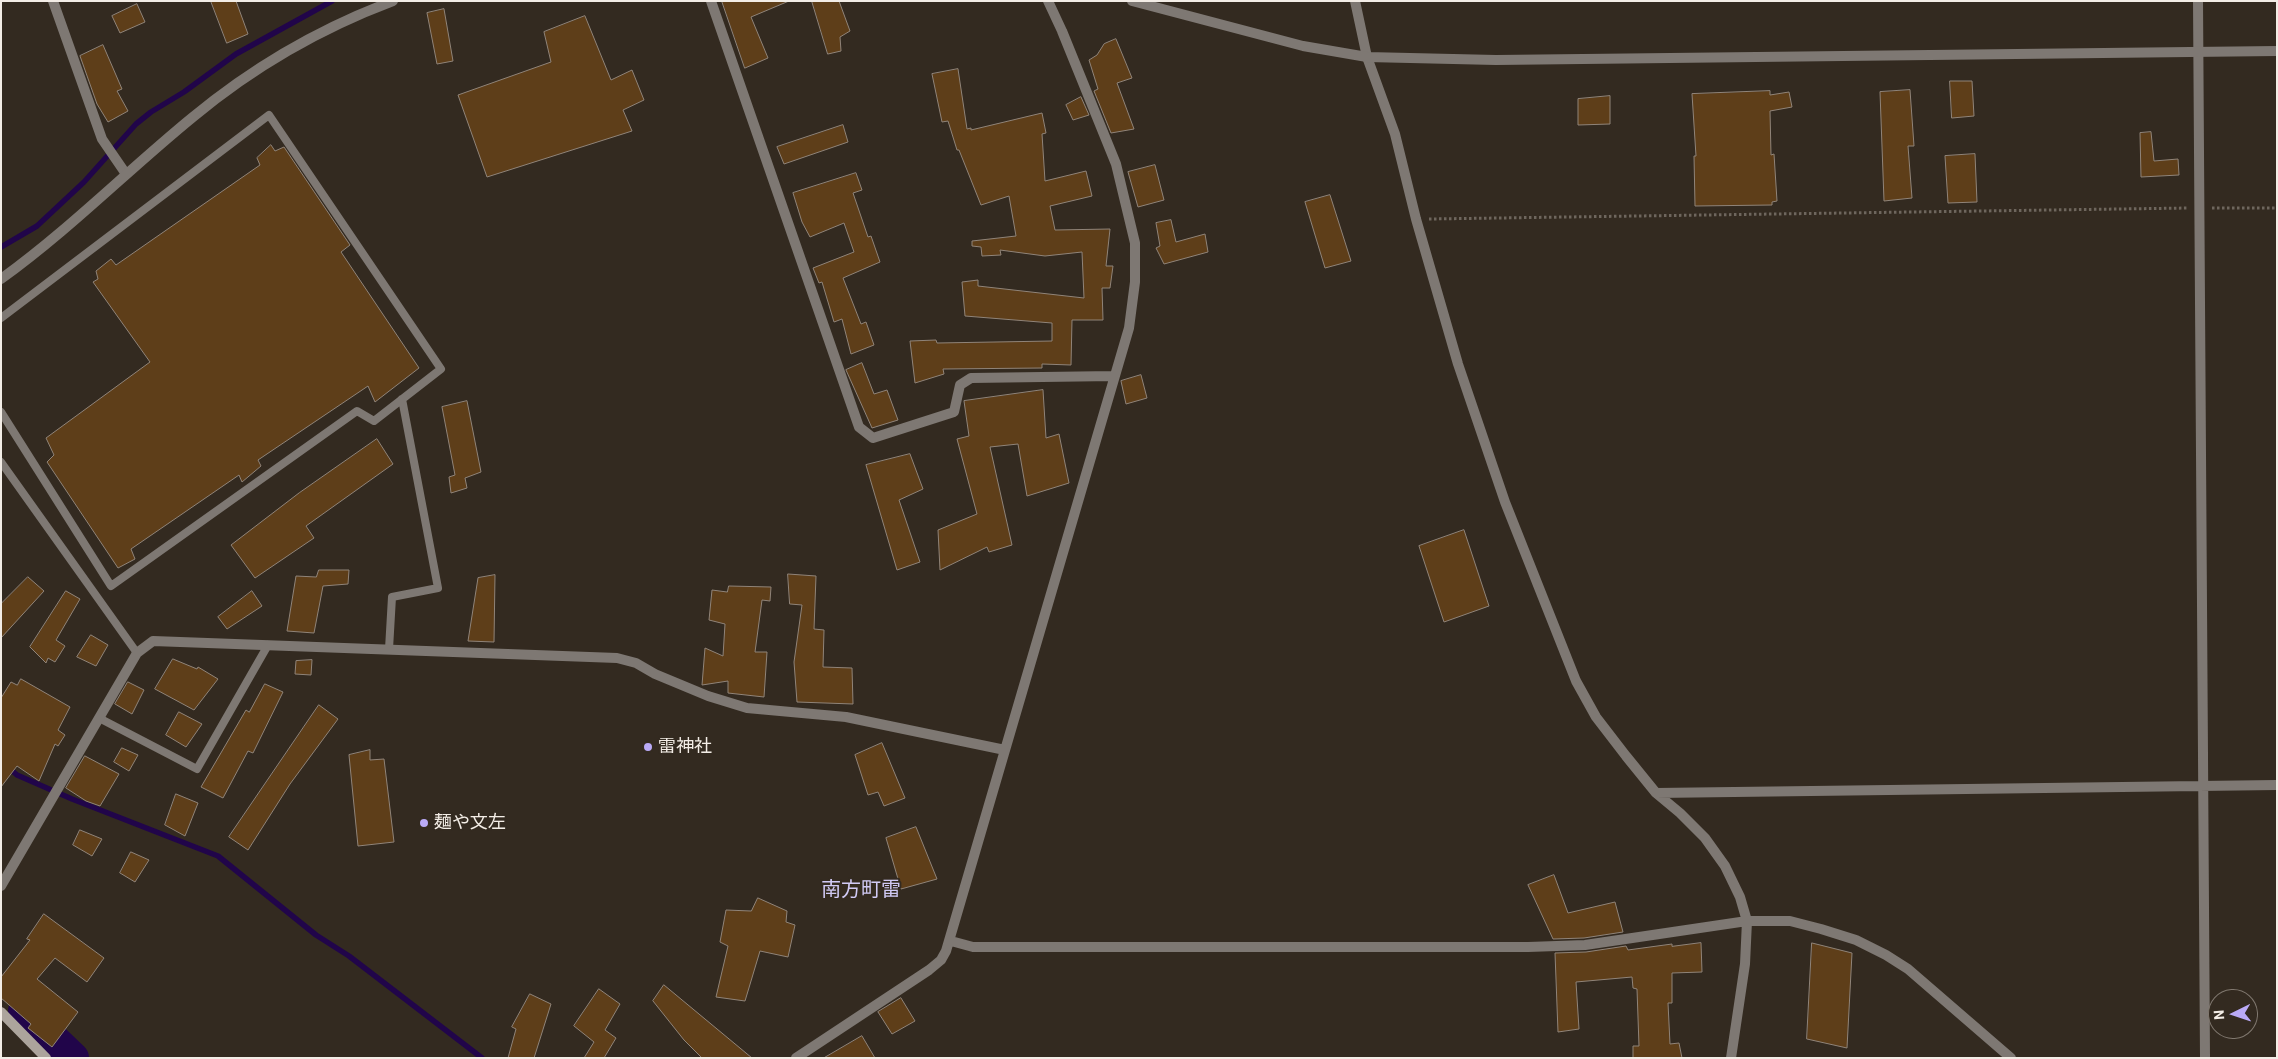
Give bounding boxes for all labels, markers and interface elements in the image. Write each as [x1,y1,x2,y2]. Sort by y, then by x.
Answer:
place label: 雷神社 [658,736,712,758]
marker: 雷神社 [642,741,654,753]
place label: 麺や文左 [434,812,506,834]
marker: 麺や文左 [418,817,430,829]
district label: 南方町雷 [821,879,901,903]
north arrow [2208,989,2258,1039]
text: N [2211,1009,2227,1020]

